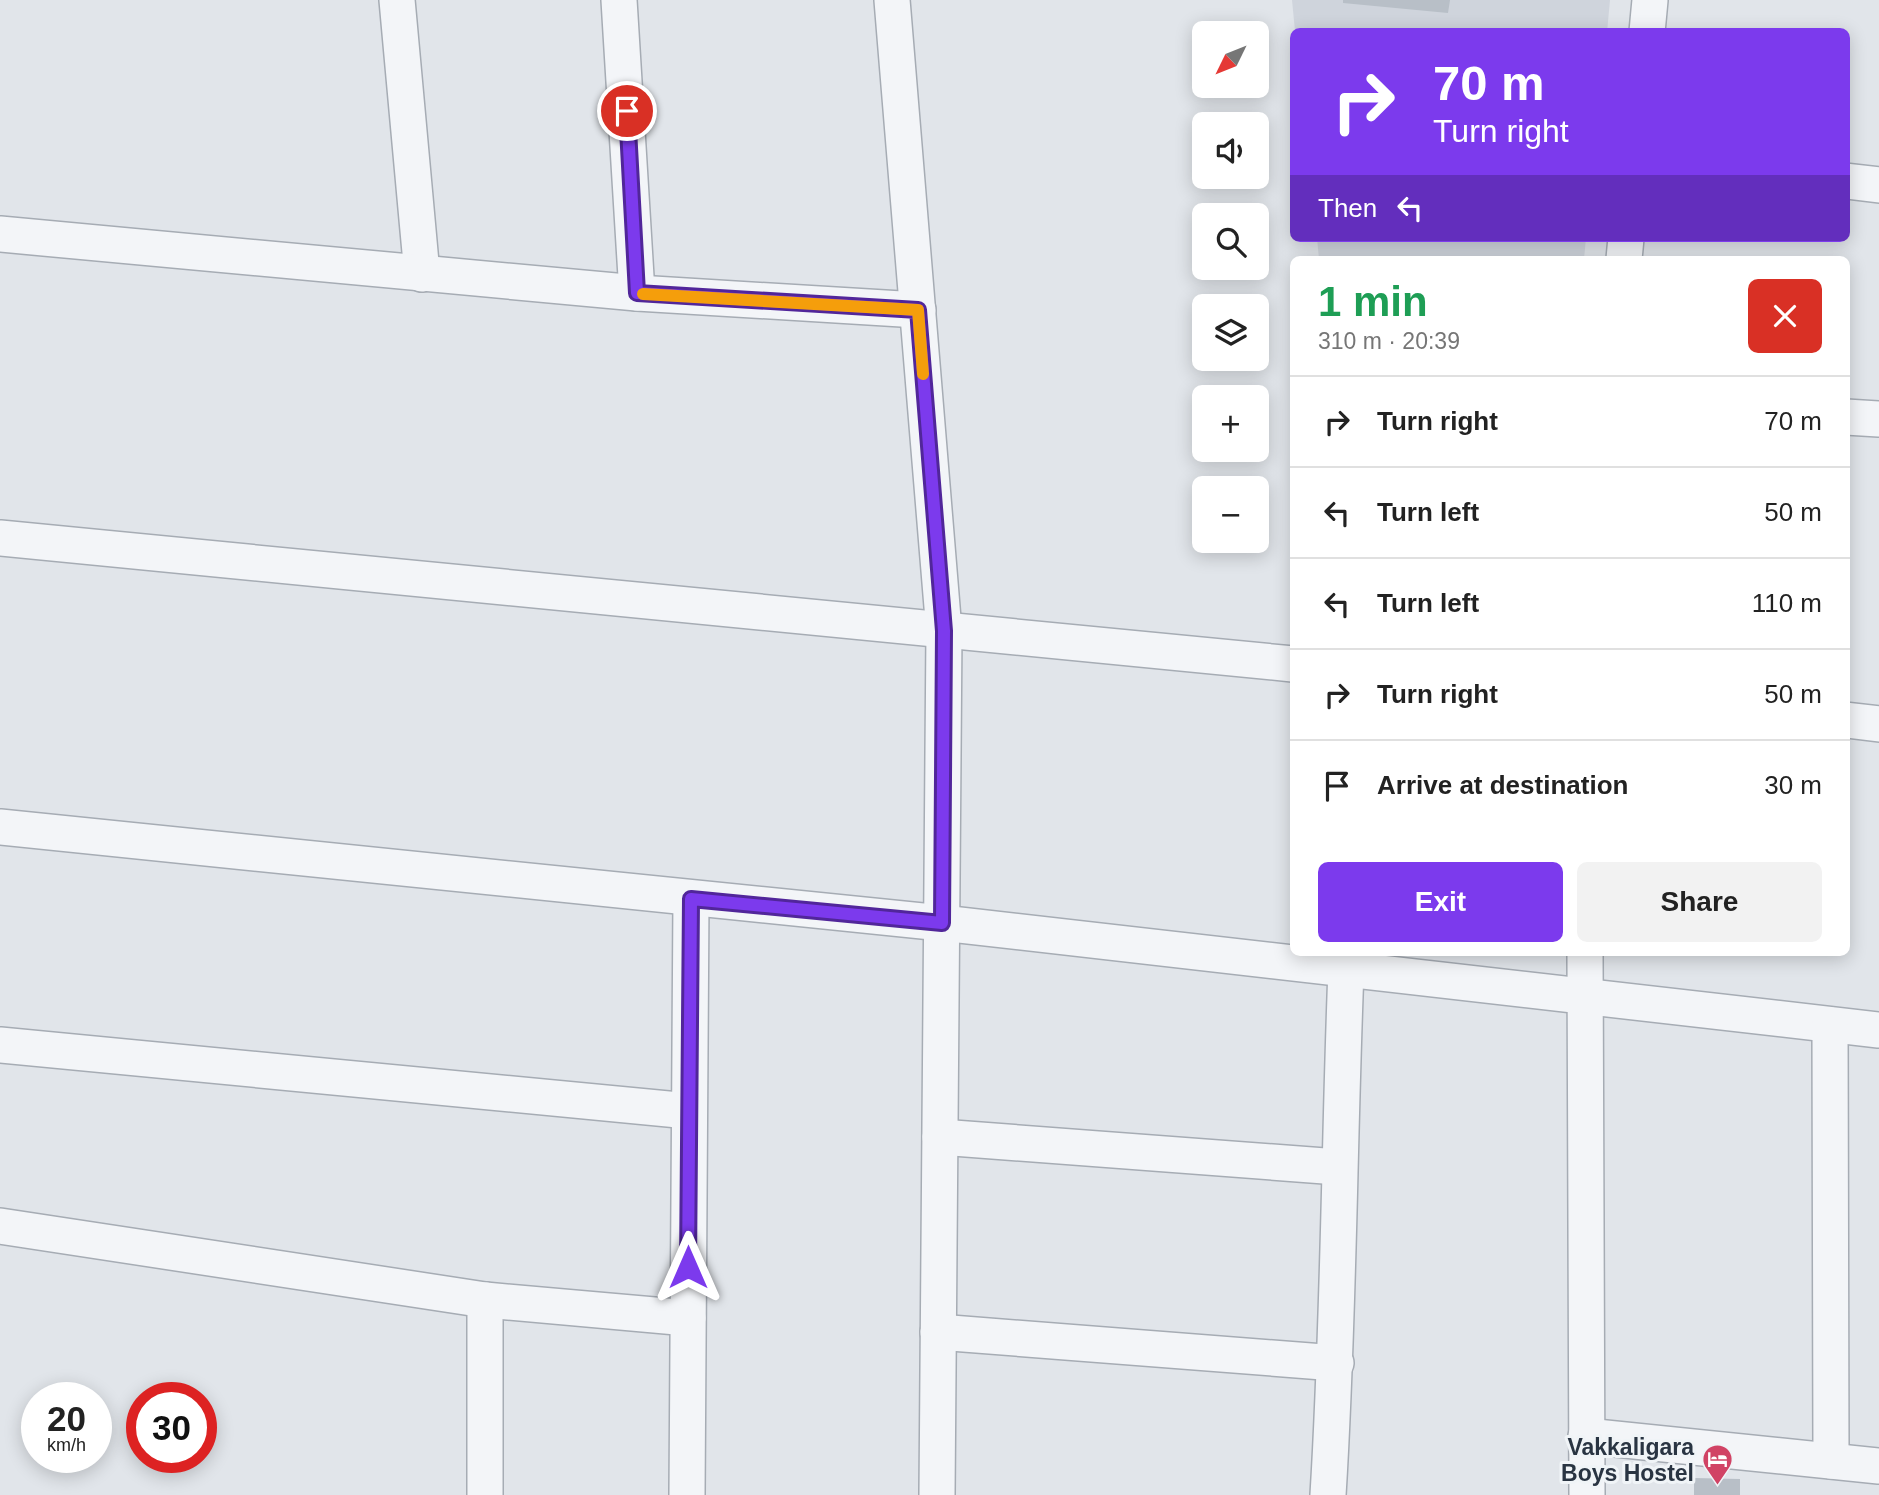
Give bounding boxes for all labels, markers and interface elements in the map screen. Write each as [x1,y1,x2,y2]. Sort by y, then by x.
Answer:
north arrow [1192,21,1269,98]
map controls [1192,21,1269,553]
icon: right [1318,56,1409,147]
text: 70 m [1433,56,1545,110]
pin [597,81,657,141]
icon: arrive [608,92,646,130]
button: sound [1192,112,1269,189]
text: Turn right [1433,113,1569,149]
icon: left [1391,189,1429,227]
text: Then [1318,193,1377,223]
button: search [1192,203,1269,280]
text: 1 min [1318,278,1428,325]
button: close [1748,279,1822,353]
button: layers [1192,294,1269,371]
text: 310 m · 20:39 [1318,328,1460,354]
button: + [1192,385,1269,462]
icon: right [1318,403,1356,441]
text: Turn right [1377,406,1498,436]
text: 70 m [1764,406,1822,436]
button: − [1192,476,1269,553]
icon: left [1318,494,1356,532]
text: Turn left [1377,497,1479,527]
text: 50 m [1764,497,1822,527]
icon: left [1318,585,1356,623]
text: Turn left [1377,588,1479,618]
text: 110 m [1752,588,1822,618]
icon: right [1318,676,1356,714]
text: Turn right [1377,679,1498,709]
text: 50 m [1764,679,1822,709]
icon: arrive [1318,767,1356,805]
text: Arrive at destination [1377,770,1628,800]
text: 30 m [1764,770,1822,800]
button: Exit [1318,862,1563,942]
button: Share [1577,862,1822,942]
position arrow [651,1230,725,1304]
speed limit sign: 30 [126,1382,217,1473]
text: 20 [47,1399,86,1438]
place label: Vakkaligara Boys Hostel [1561,1434,1694,1486]
text: km/h [47,1435,86,1455]
hotel icon: Vakkaligara Boys Hostel [1700,1443,1734,1487]

